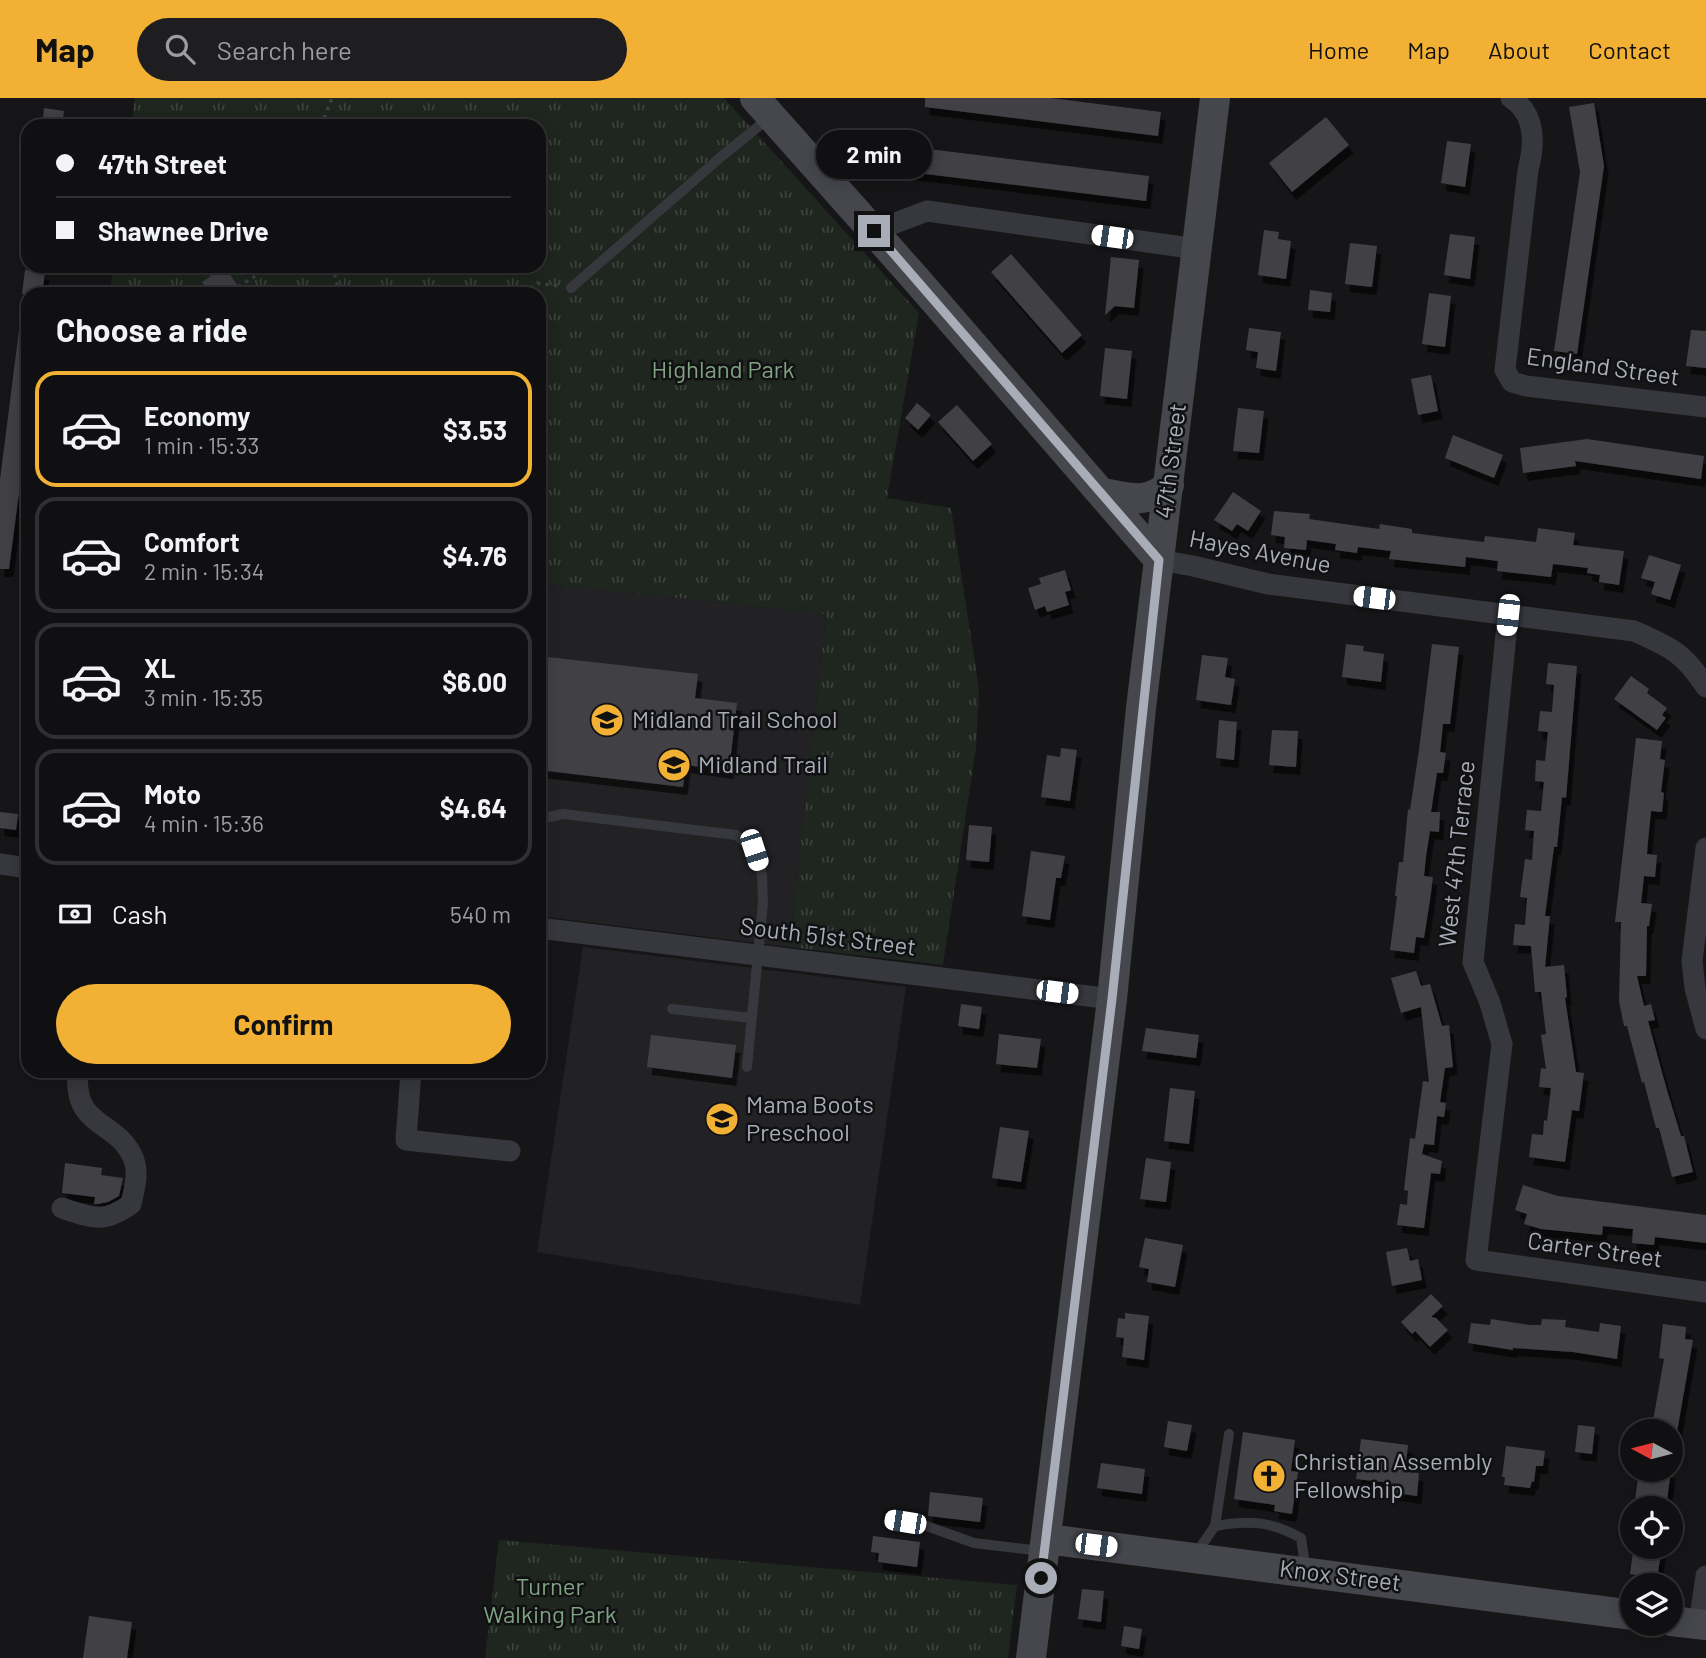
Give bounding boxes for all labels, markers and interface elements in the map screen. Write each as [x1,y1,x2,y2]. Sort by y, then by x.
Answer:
search box [137,18,627,81]
text: Map [35,29,95,69]
icon: search [161,30,199,68]
text: Search here [217,34,352,65]
text: Home [1308,35,1369,64]
text: Map [1407,35,1450,64]
text: About [1488,35,1550,64]
text: Contact [1588,35,1671,64]
callout: 2 min [816,130,932,178]
text: 2 min [846,140,902,168]
text: 47th Street [98,148,227,179]
text: Shawnee Drive [98,215,269,246]
route end [858,215,890,247]
car [1090,224,1135,250]
text: Choose a ride [56,310,248,348]
street label: England Street [1525,340,1682,391]
park label: Highland Park [651,354,795,383]
icon: car [60,398,123,461]
text: Economy [144,400,250,431]
street label: 47th Street [1148,402,1191,520]
text: $3.53 [443,414,507,445]
text: 1 min · 15:33 [144,431,259,459]
street label: Hayes Avenue [1187,523,1334,578]
icon: car [60,524,123,587]
text: Comfort [144,526,240,557]
text: $4.76 [443,540,507,571]
text: 2 min · 15:34 [144,557,264,585]
car [1352,585,1397,611]
car [1496,593,1521,637]
icon: car [60,650,123,713]
text: XL [144,652,175,683]
text: $6.00 [442,666,507,697]
text: 3 min · 15:35 [144,683,263,711]
school or university icon: Midland Trail School [588,701,626,739]
place label: Midland Trail School [632,704,838,733]
school or university icon: Midland Trail [655,746,693,784]
place label: Midland Trail [698,749,828,778]
street label: West 47th Terrace [1431,759,1480,949]
icon: car [60,776,123,839]
text: Moto [144,778,201,809]
text: $4.64 [440,792,507,823]
text: 4 min · 15:36 [144,809,264,837]
car [738,827,771,873]
icon: cash [56,895,94,933]
text: Cash [112,898,167,929]
text: 540 m [450,900,511,928]
street label: South 51st Street [739,910,918,961]
car [1035,979,1080,1005]
button: Confirm [56,984,511,1064]
place label: Mama Boots Preschool [746,1089,874,1146]
school or university icon: Mama Boots Preschool [703,1100,741,1138]
street label: Carter Street [1526,1225,1665,1272]
north arrow [1620,1419,1684,1482]
map controls [1620,1419,1683,1636]
place label: Christian Assembly Fellowship [1294,1446,1492,1503]
church icon: Christian Assembly Fellowship [1250,1457,1288,1495]
button: locate [1620,1496,1683,1559]
car [883,1508,928,1536]
car [1074,1532,1119,1558]
street label: Knox Street [1278,1553,1402,1596]
route start [1025,1562,1057,1594]
park label: Turner Walking Park [483,1571,617,1628]
button: layers [1620,1573,1683,1636]

